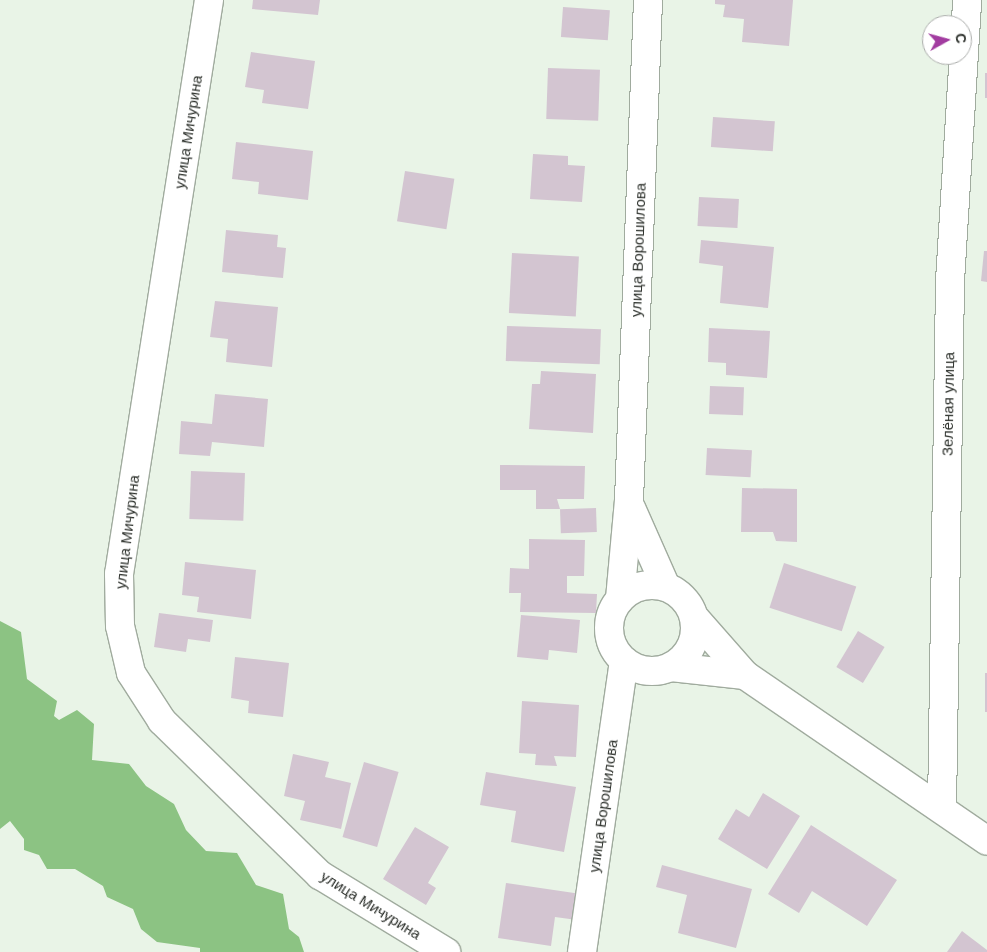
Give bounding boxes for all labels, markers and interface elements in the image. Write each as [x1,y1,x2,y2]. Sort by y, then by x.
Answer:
north arrow [922,15,972,65]
text: С [952,32,969,44]
street label: улица Мичурина [170,74,206,190]
street label: улица Ворошилова [627,183,649,317]
street label: Зелёная улица [938,352,958,456]
street label: улица Мичурина [111,474,143,590]
street label: улица Ворошилова [585,738,621,874]
street label: улица Мичурина [318,867,424,943]

